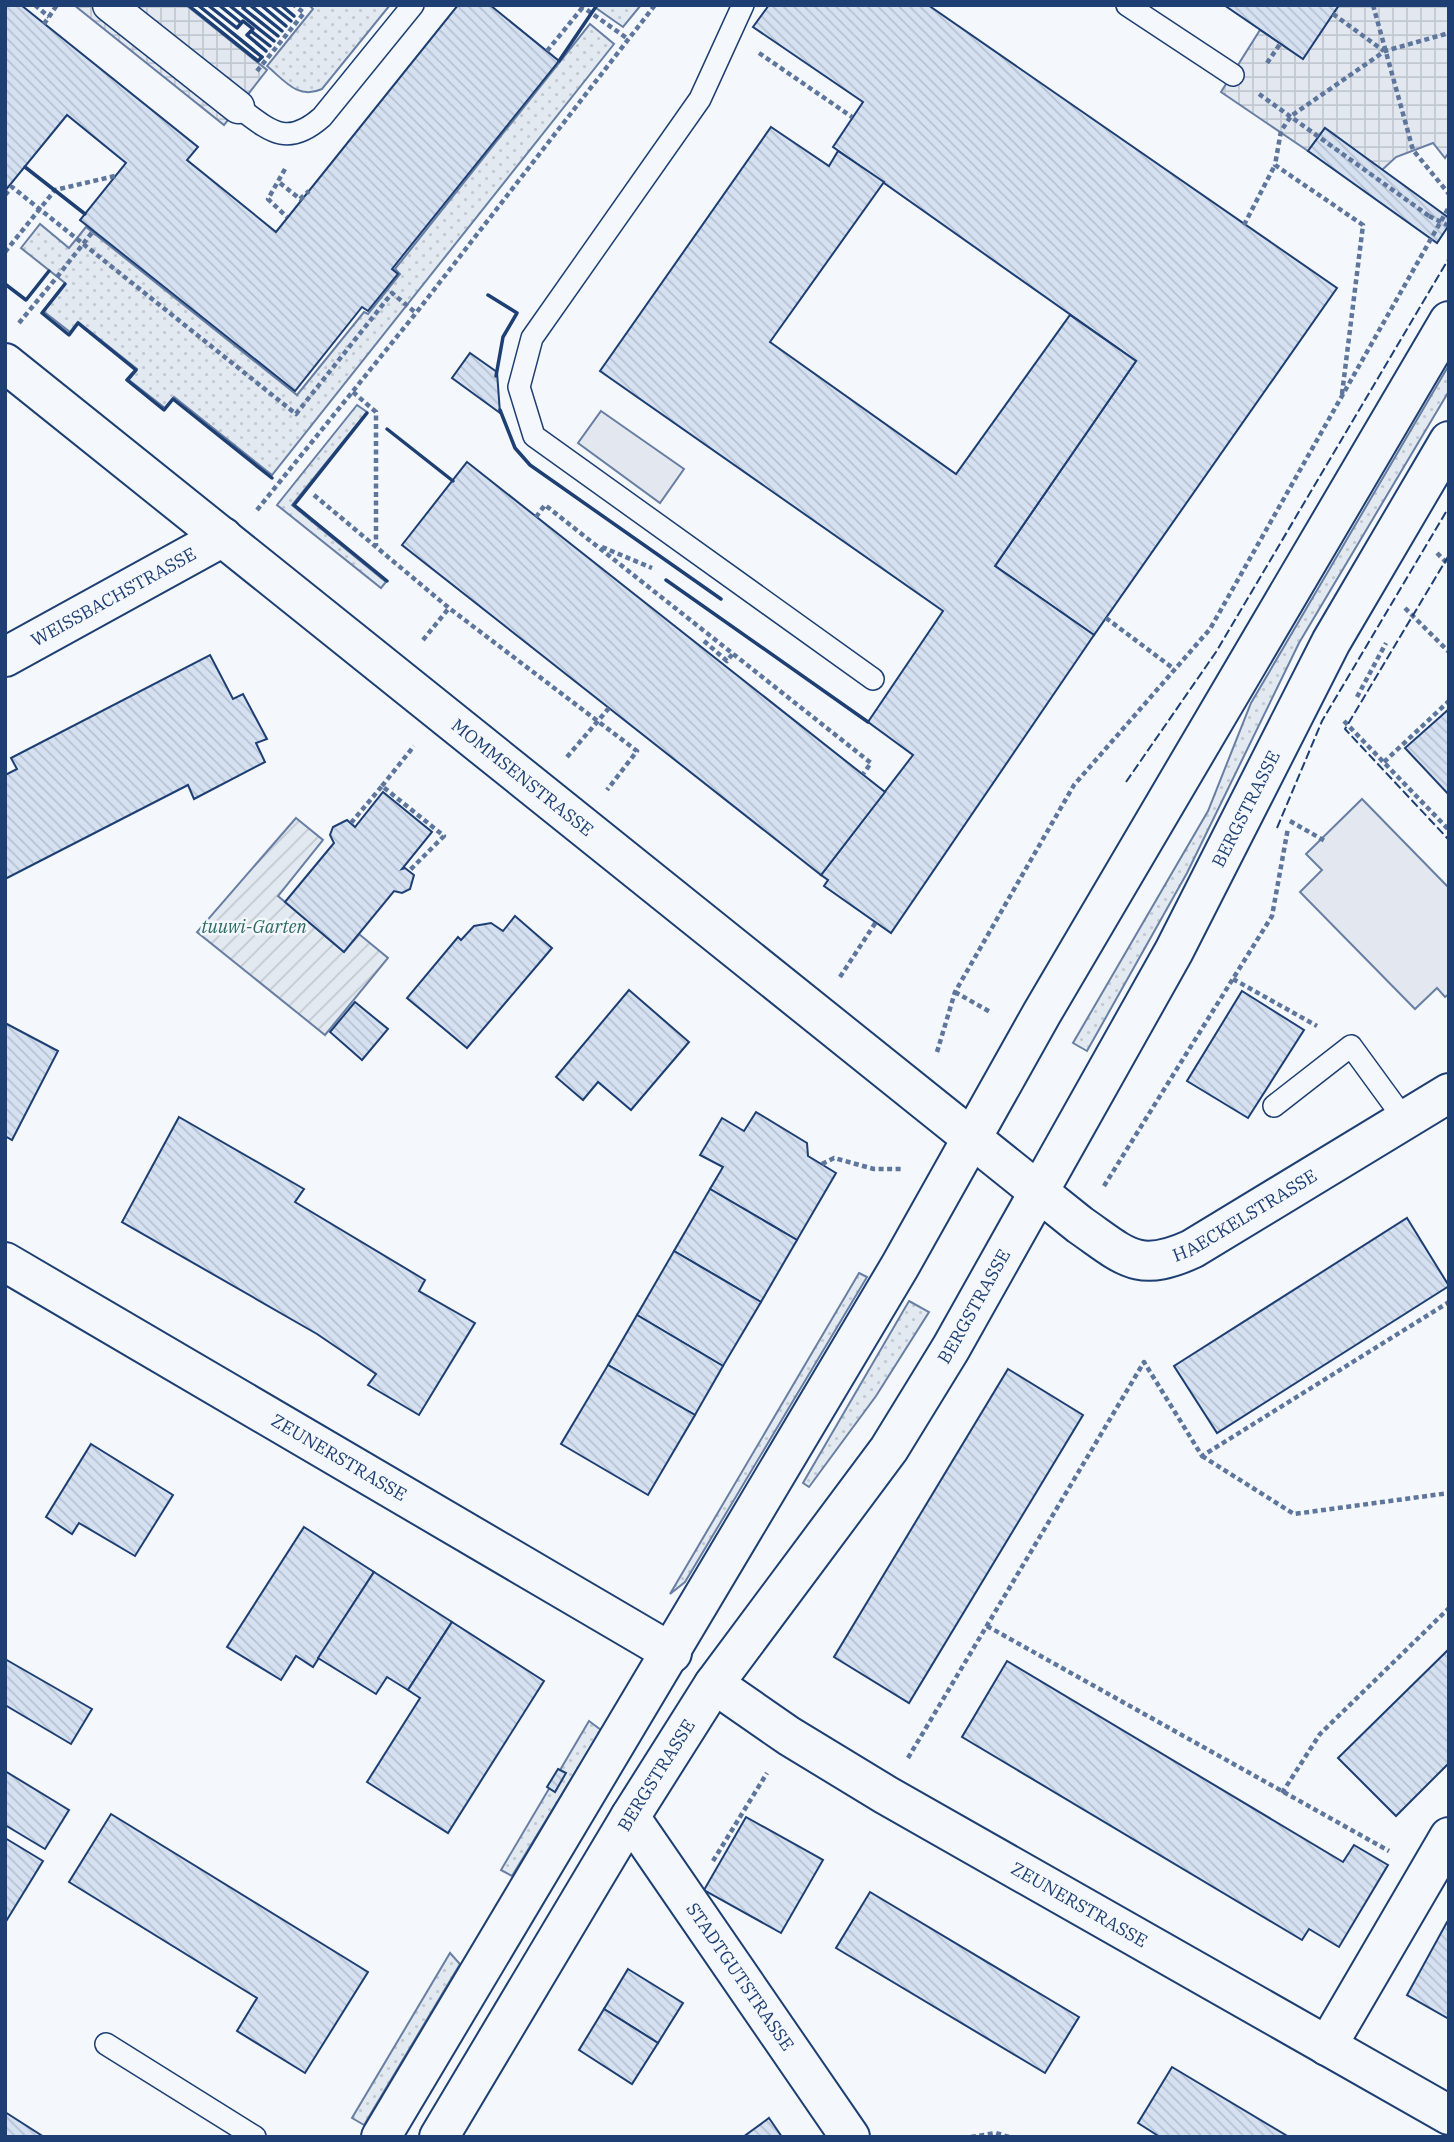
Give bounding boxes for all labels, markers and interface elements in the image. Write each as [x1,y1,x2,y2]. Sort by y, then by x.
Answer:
street label: WEISSBACHSTRASSE [27,542,200,651]
street label: MOMMSENSTRASSE [447,713,598,841]
street label: BERGSTRASSE [1206,747,1285,871]
park label: tuuwi-Garten [201,915,308,938]
street label: HAECKELSTRASSE [1169,1164,1321,1267]
street label: BERGSTRASSE [932,1245,1015,1368]
street label: ZEUNERSTRASSE [267,1409,411,1506]
street label: BERGSTRASSE [612,1715,700,1835]
street label: ZEUNERSTRASSE [1007,1856,1152,1952]
street label: STADTGUTSTRASSE [681,1898,799,2055]

